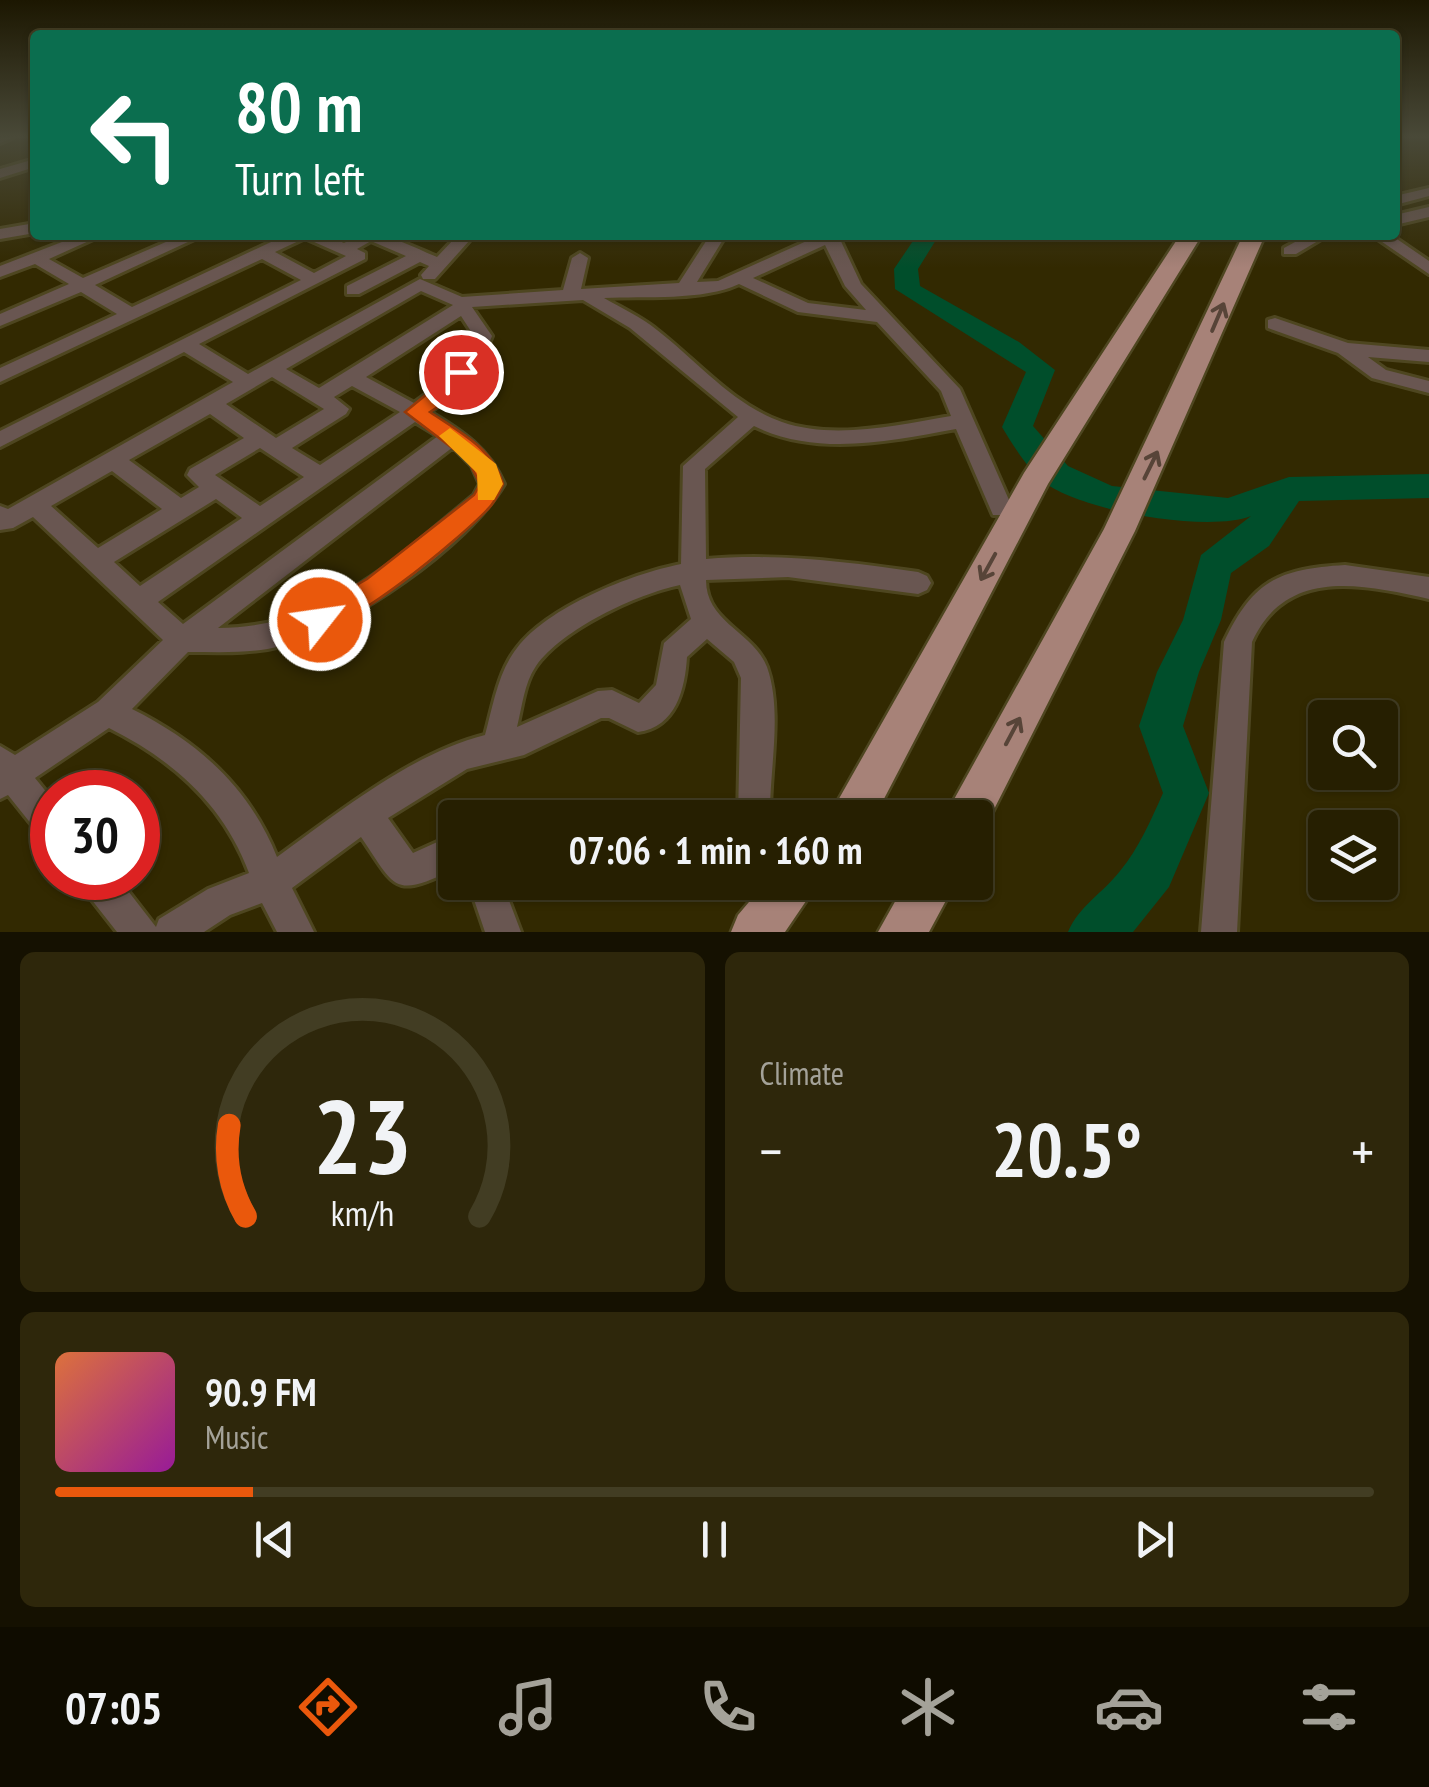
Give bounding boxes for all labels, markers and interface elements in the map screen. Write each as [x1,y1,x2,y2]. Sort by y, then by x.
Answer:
text: 80 m [235,61,363,151]
icon: left [70,70,200,200]
text: Turn left [235,149,365,207]
one-way arrow [1210,302,1228,333]
pin [419,330,504,415]
icon: arrive [434,345,489,400]
one-way arrow [1142,451,1161,481]
one-way arrow [978,551,998,581]
position arrow [268,568,372,672]
map controls [1308,700,1398,900]
button: search [1308,700,1398,790]
one-way arrow [1004,717,1023,747]
speed limit sign: 30 [30,770,160,900]
button: layers [1308,810,1398,900]
text: 07:06 · 1 min · 160 m [569,825,862,874]
text: Climate [760,1052,844,1094]
text: 23 [313,1068,412,1203]
text: 20.5° [991,1101,1142,1198]
text: − [760,1115,782,1186]
text: + [1351,1115,1374,1186]
text: km/h [331,1190,394,1236]
text: 90.9 FM [205,1367,317,1416]
text: Music [205,1416,268,1458]
icon: previous [247,1512,302,1567]
icon: pause [687,1512,742,1567]
icon: next [1127,1512,1182,1567]
icon: directions [293,1672,363,1742]
icon: music [493,1672,563,1742]
icon: phone [693,1672,763,1742]
icon: climate [893,1672,963,1742]
icon: car [1094,1672,1164,1742]
icon: filters [1294,1672,1364,1742]
text: 07:05 [65,1678,162,1736]

